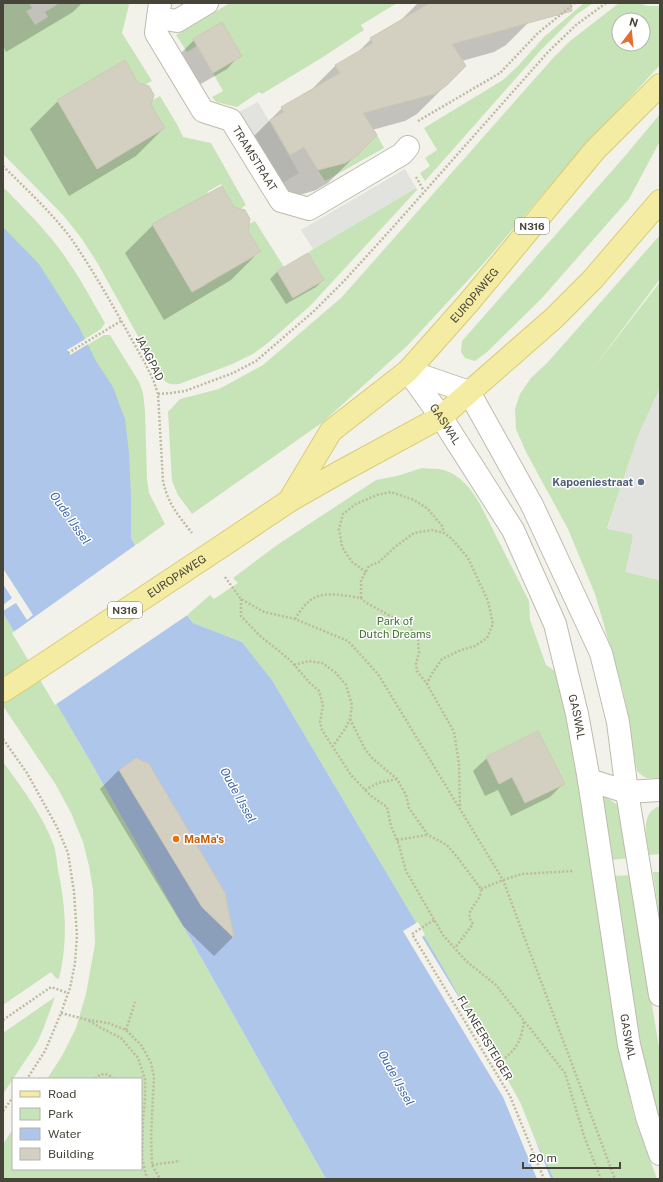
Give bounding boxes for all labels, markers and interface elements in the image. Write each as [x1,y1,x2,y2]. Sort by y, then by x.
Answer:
north arrow [611,12,651,52]
text: N [628,15,640,29]
street label: TRAMSTRAAT [230,124,280,194]
road number: N316 [515,218,549,234]
street label: EUROPAWEG [448,265,501,325]
street label: JAAGPAD [134,333,167,383]
street label: GASWAL [428,401,463,447]
place label: Kapoeniestraat [552,476,633,488]
marker: Kapoeniestraat [636,477,646,487]
water label: Oude IJssel [47,489,93,547]
street label: EUROPAWEG [145,552,208,600]
road number: N316 [108,602,142,618]
park label: Park of Dutch Dreams [359,615,432,640]
street label: GASWAL [566,693,588,741]
water label: Oude IJssel [217,765,259,825]
place label: MaMa's [184,833,224,845]
marker: MaMa's [171,834,181,844]
street label: FLANEERSTEIGER [455,994,515,1082]
street label: GASWAL [618,1013,638,1061]
water label: Oude IJssel [375,1048,417,1108]
legend [12,1078,142,1170]
text: Road [48,1087,76,1101]
text: Park [48,1107,74,1121]
text: Water [48,1127,82,1141]
scale bar [523,1144,620,1170]
text: Building [48,1147,94,1161]
text: 20 m [529,1151,557,1165]

